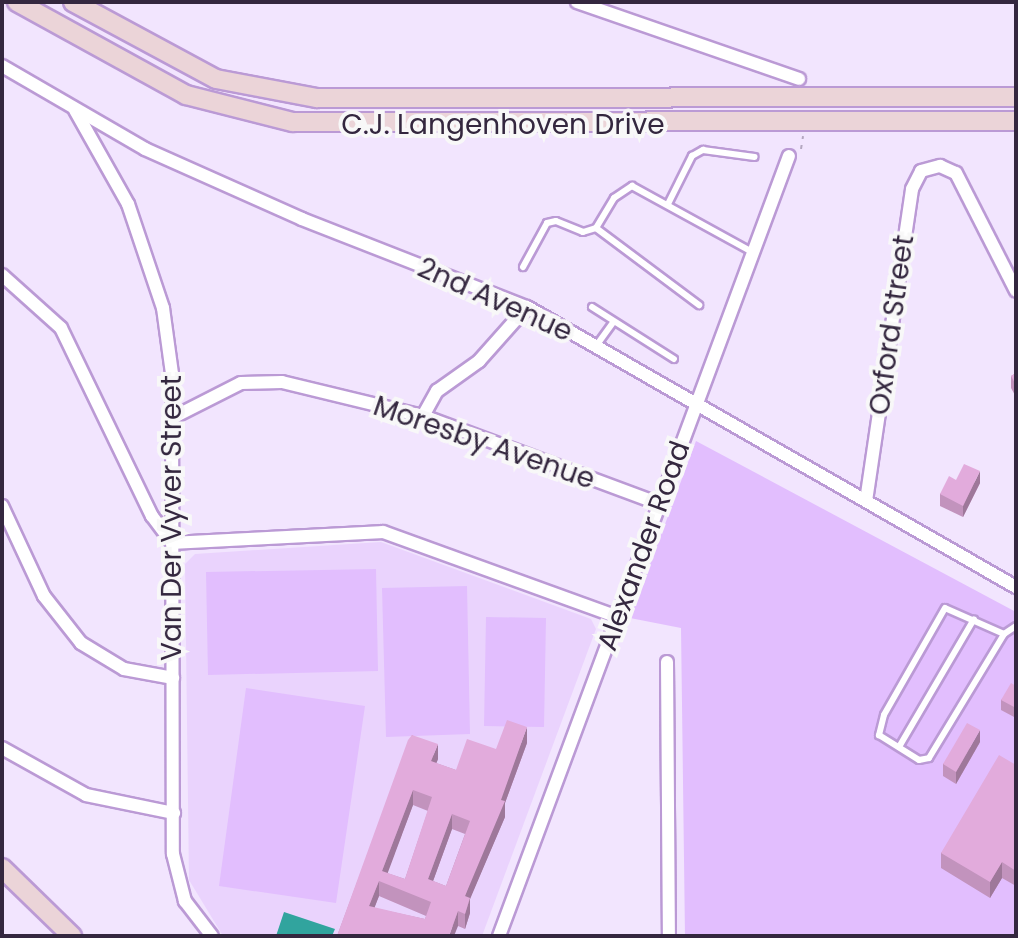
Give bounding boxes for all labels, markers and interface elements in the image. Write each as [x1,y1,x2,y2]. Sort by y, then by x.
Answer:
street label: C.J. Langenhoven Drive [341,108,665,142]
street label: Oxford Street [863,233,921,417]
street label: 2nd Avenue [413,251,577,349]
street label: Van Der Vyver Street [155,375,189,661]
street label: Moresby Avenue [369,389,599,497]
street label: Alexander Road [591,437,697,655]

